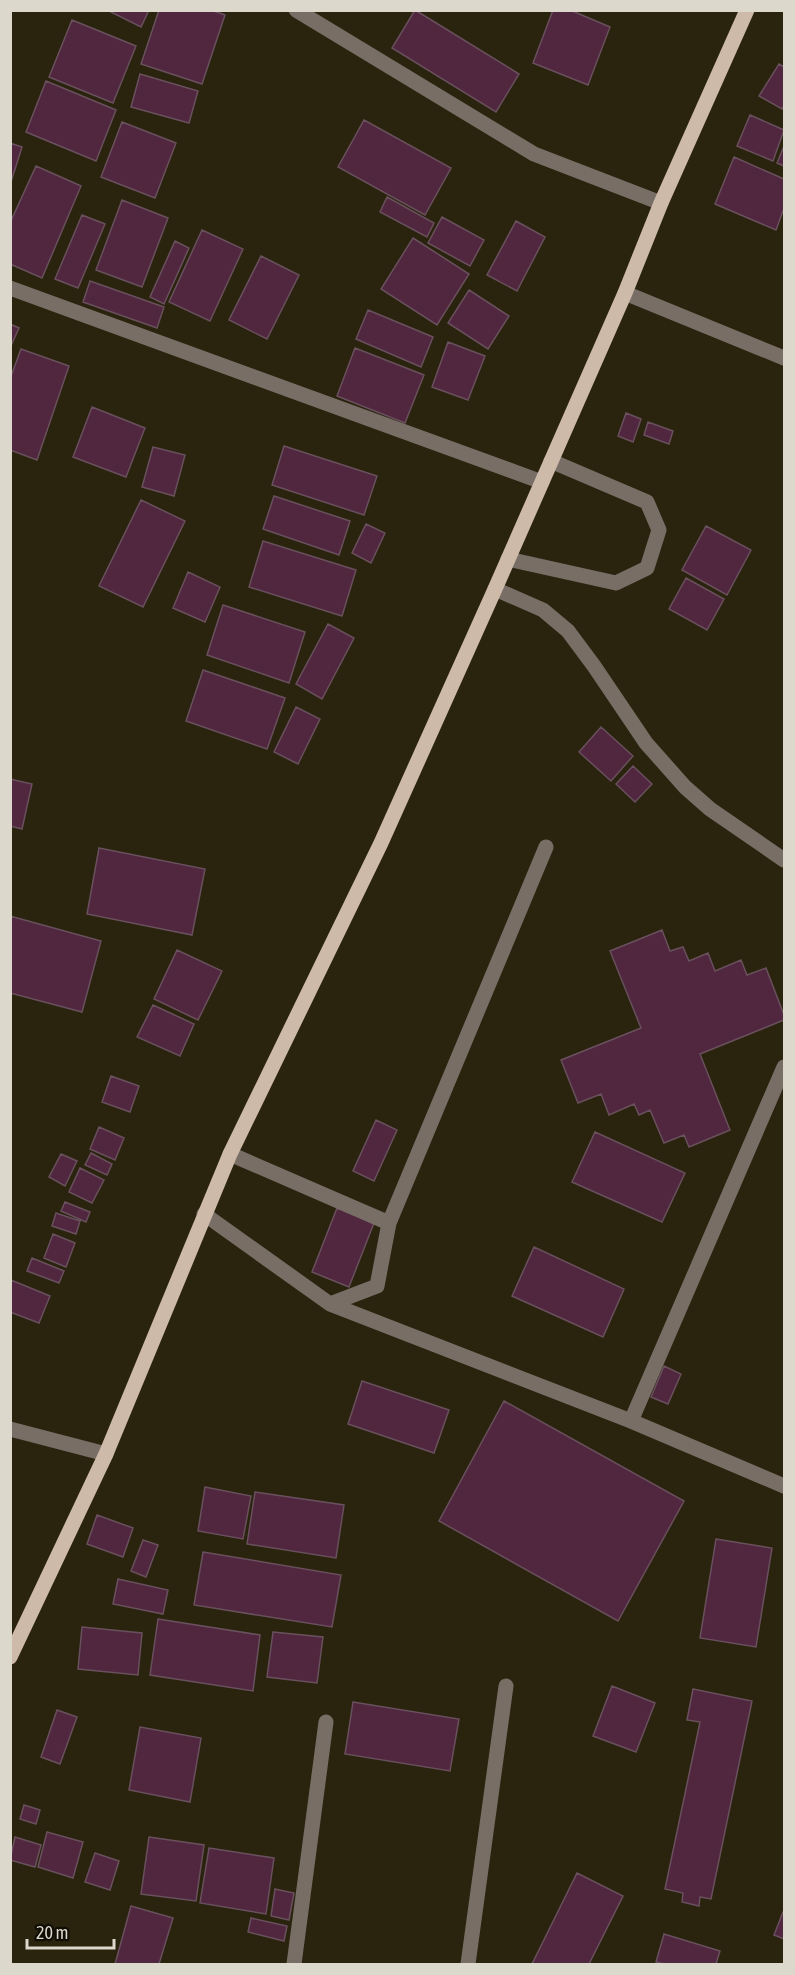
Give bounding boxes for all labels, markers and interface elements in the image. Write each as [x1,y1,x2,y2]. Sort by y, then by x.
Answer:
scale bar [27,1912,114,1950]
text: 20 m [36,1922,68,1943]

